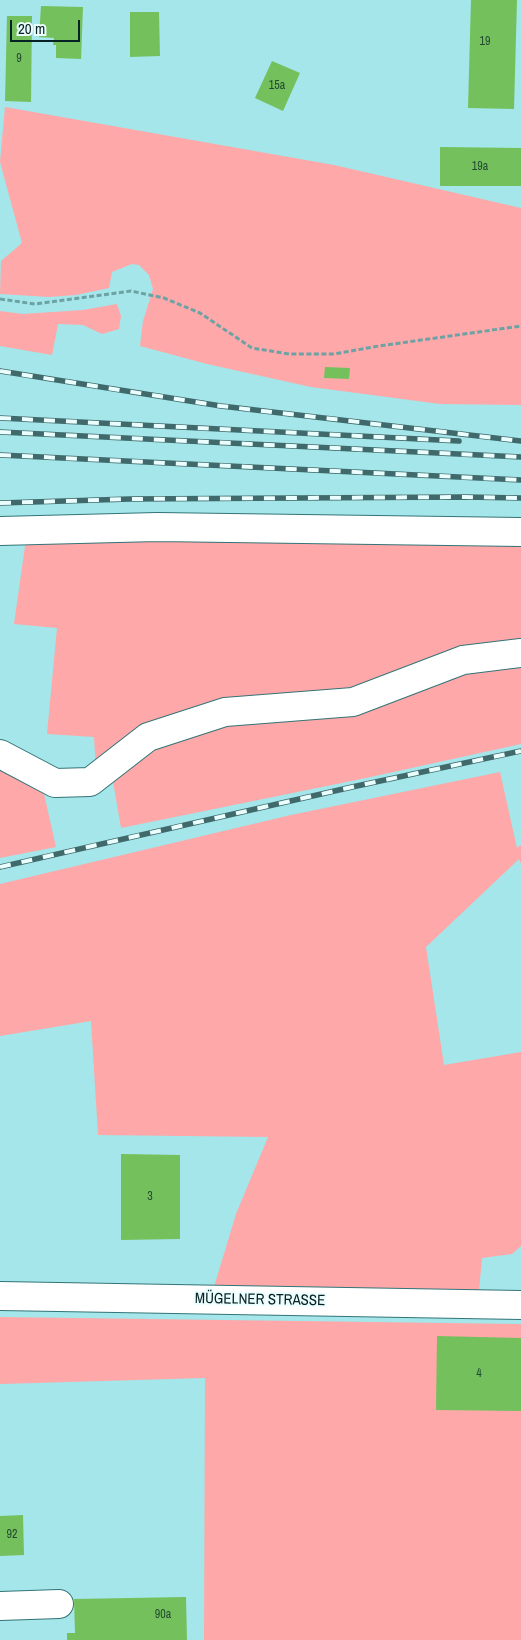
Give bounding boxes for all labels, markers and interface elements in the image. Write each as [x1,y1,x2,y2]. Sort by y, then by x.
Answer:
scale bar [12,10,82,42]
text: 20 m [18,18,45,39]
house number: 19 [480,35,490,49]
house number: 9 [16,52,22,66]
house number: 15a [269,79,285,93]
house number: 19a [472,160,488,174]
house number: 3 [147,1190,153,1204]
street label: MÜGELNER STRASSE [195,1290,325,1310]
house number: 4 [476,1367,482,1381]
house number: 92 [7,1528,17,1542]
house number: 90a [155,1608,171,1622]

